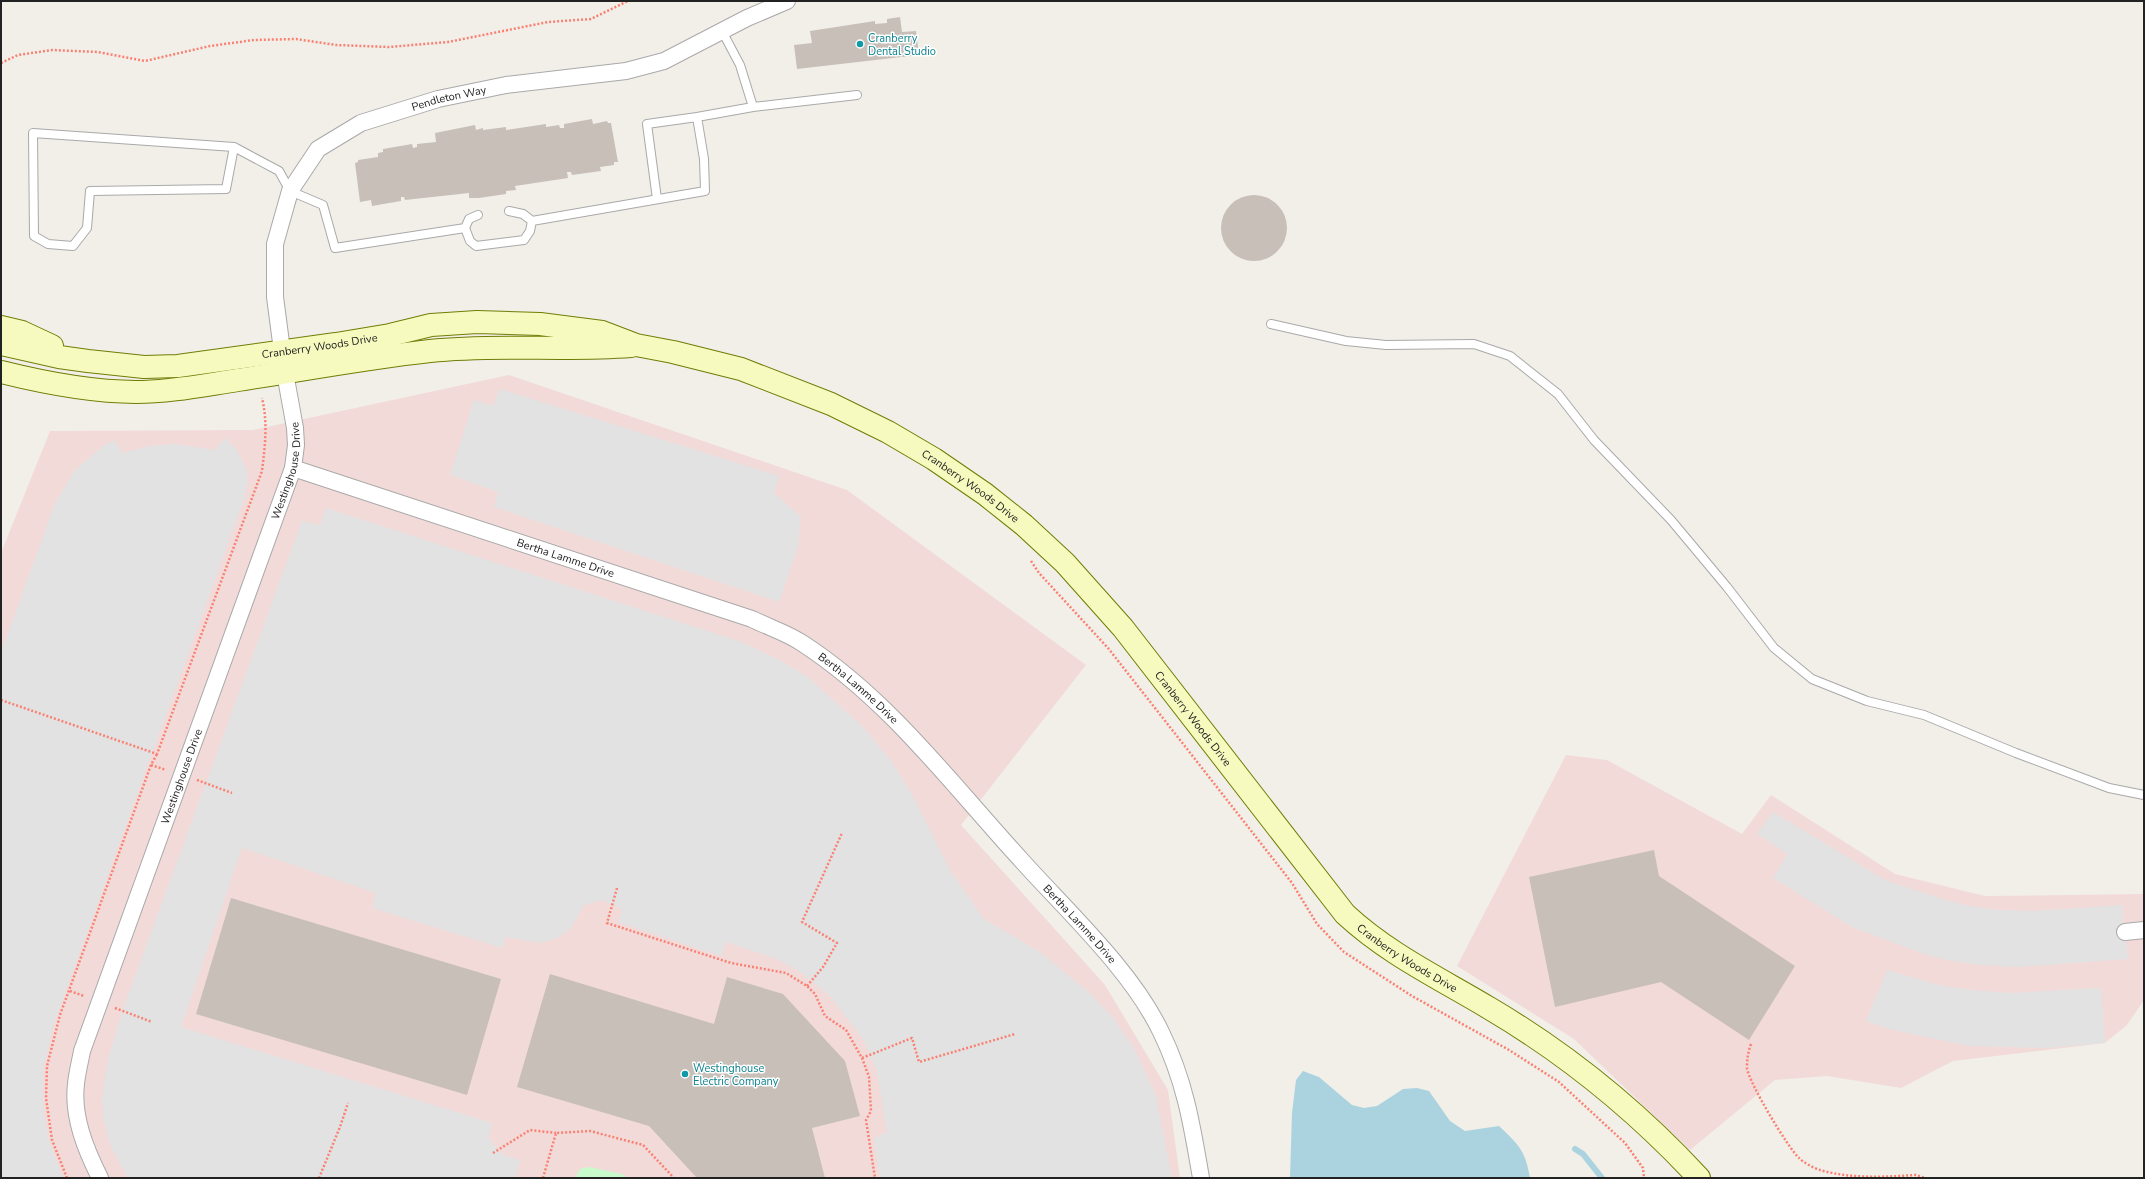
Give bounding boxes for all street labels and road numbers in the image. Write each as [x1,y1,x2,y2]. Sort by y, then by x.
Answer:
street label: Pendleton Way [410,82,488,114]
street label: Cranberry Woods Drive [261,330,379,362]
street label: Westinghouse Drive [268,421,304,521]
street label: Cranberry Woods Drive [919,446,1023,526]
street label: Bertha Lamme Drive [515,535,616,581]
street label: Bertha Lamme Drive [815,649,902,727]
street label: Cranberry Woods Drive [1152,668,1235,769]
street label: Westinghouse Drive [157,727,206,826]
street label: Bertha Lamme Drive [1040,881,1120,967]
street label: Cranberry Woods Drive [1354,920,1460,996]

